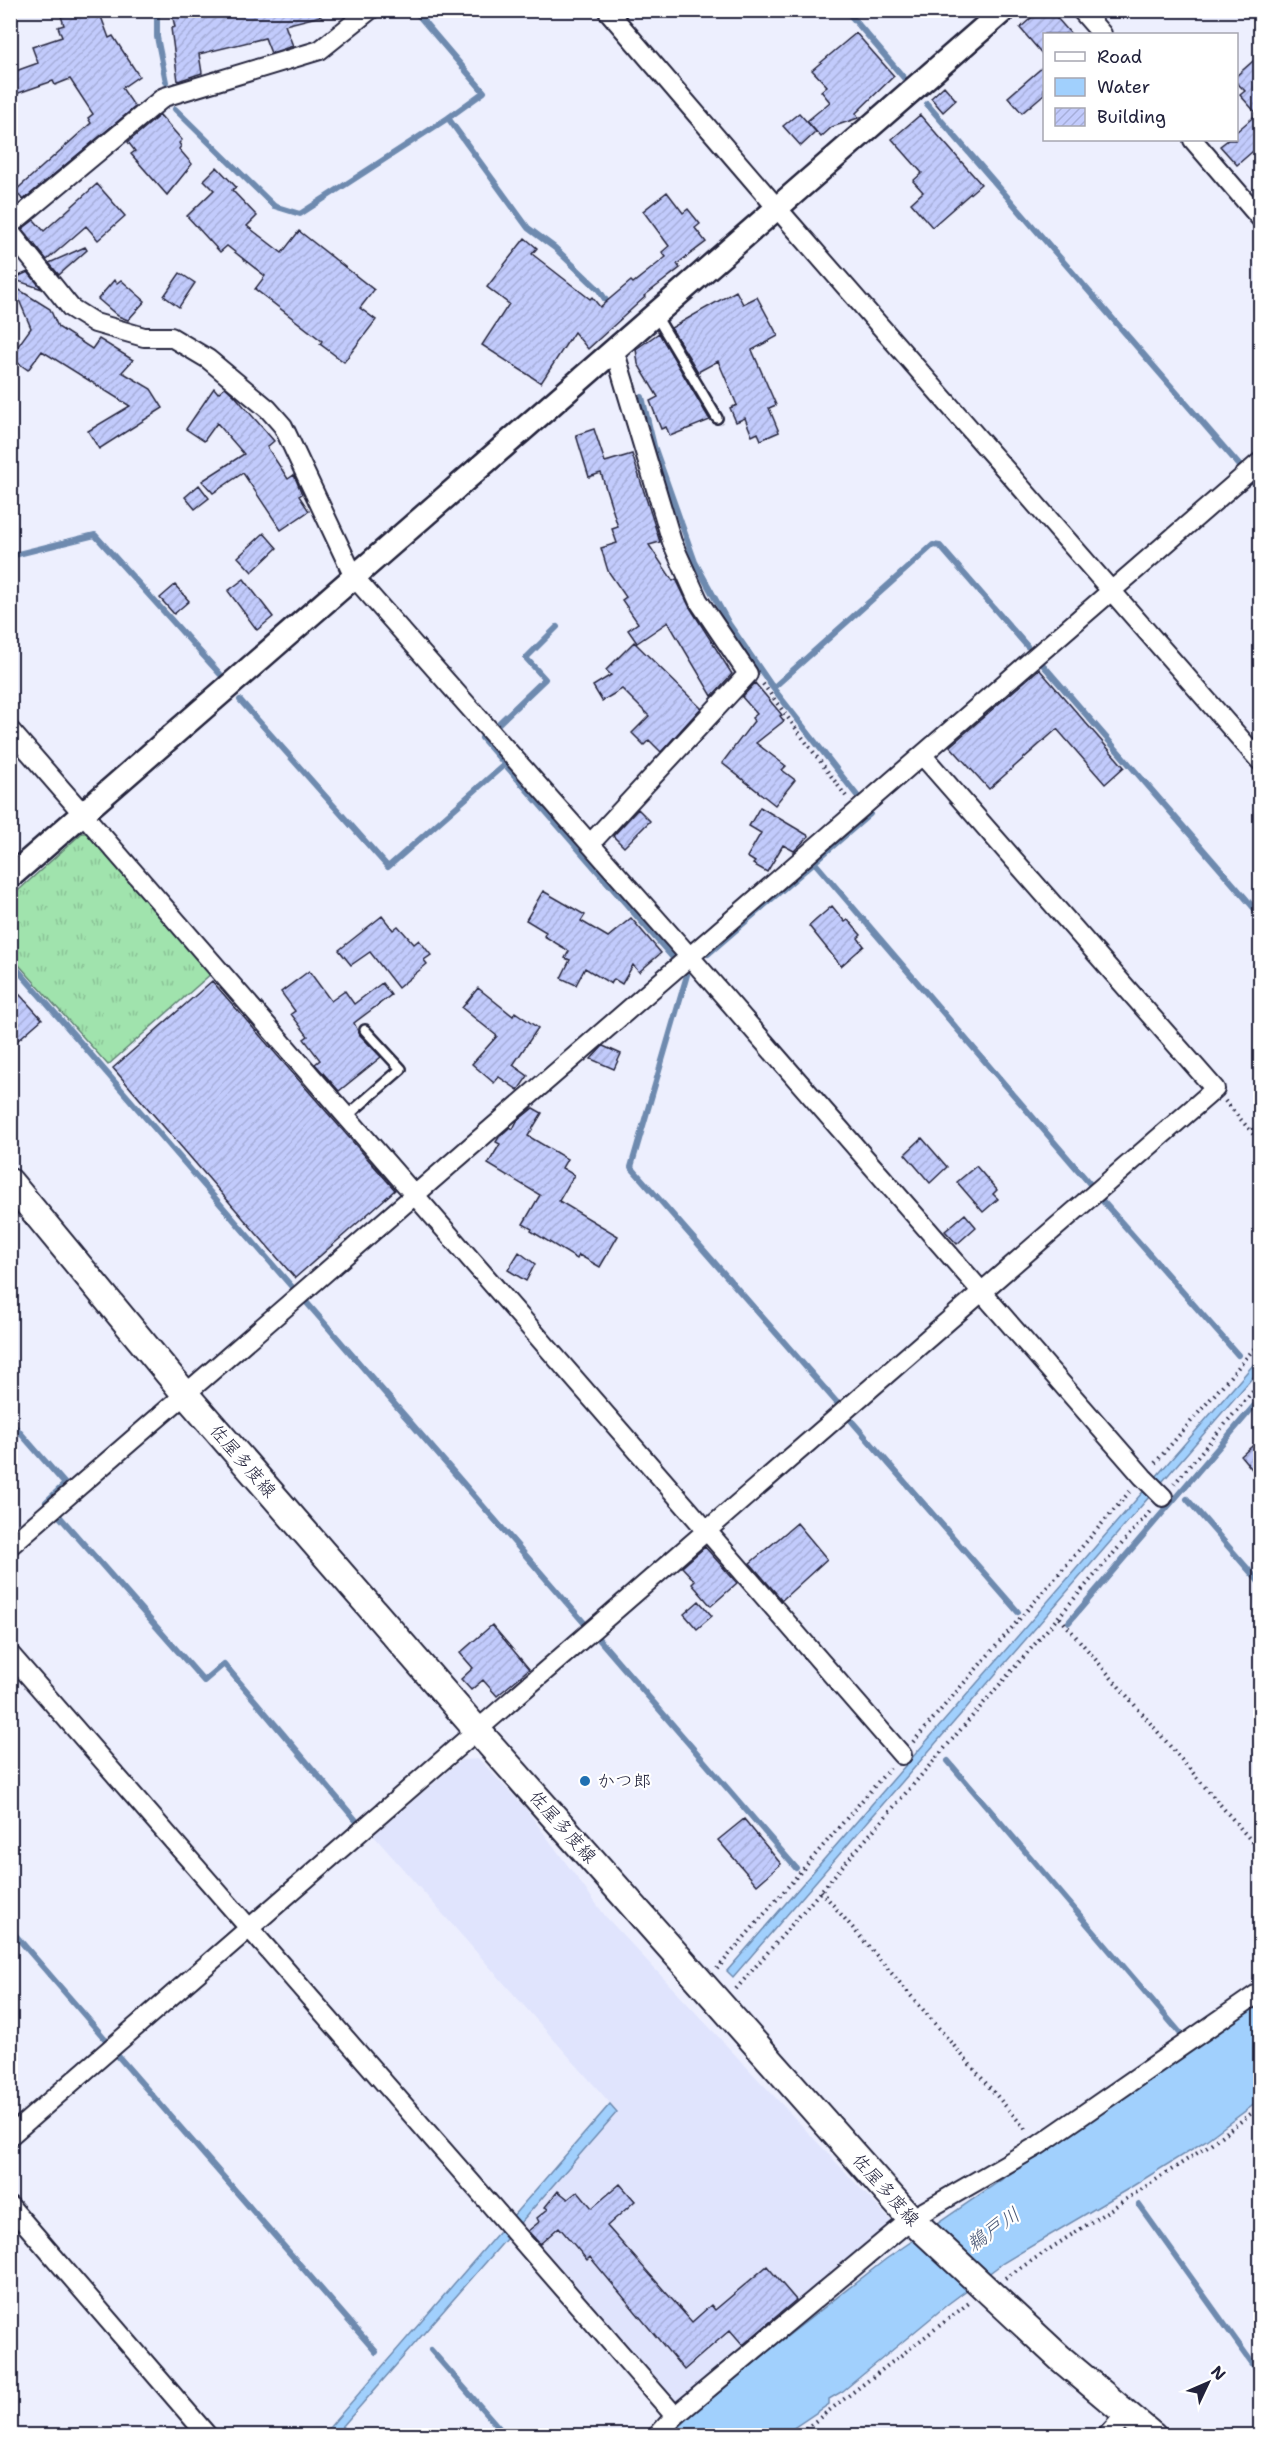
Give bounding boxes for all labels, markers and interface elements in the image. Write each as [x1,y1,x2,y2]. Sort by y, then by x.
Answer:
legend [1043,33,1238,141]
text: Road [1097,45,1142,69]
text: Water [1097,75,1150,99]
text: Building [1097,105,1166,129]
street label: 佐屋多度線 [204,1419,282,1503]
place label: かつ郎 [597,1769,651,1793]
marker: かつ郎 [578,1774,592,1788]
street label: 佐屋多度線 [524,1786,602,1868]
street label: 佐屋多度線 [847,2149,925,2231]
water label: 鵜戸川 [961,2201,1025,2257]
north arrow [1178,2353,1238,2413]
text: N [1206,2361,1230,2385]

